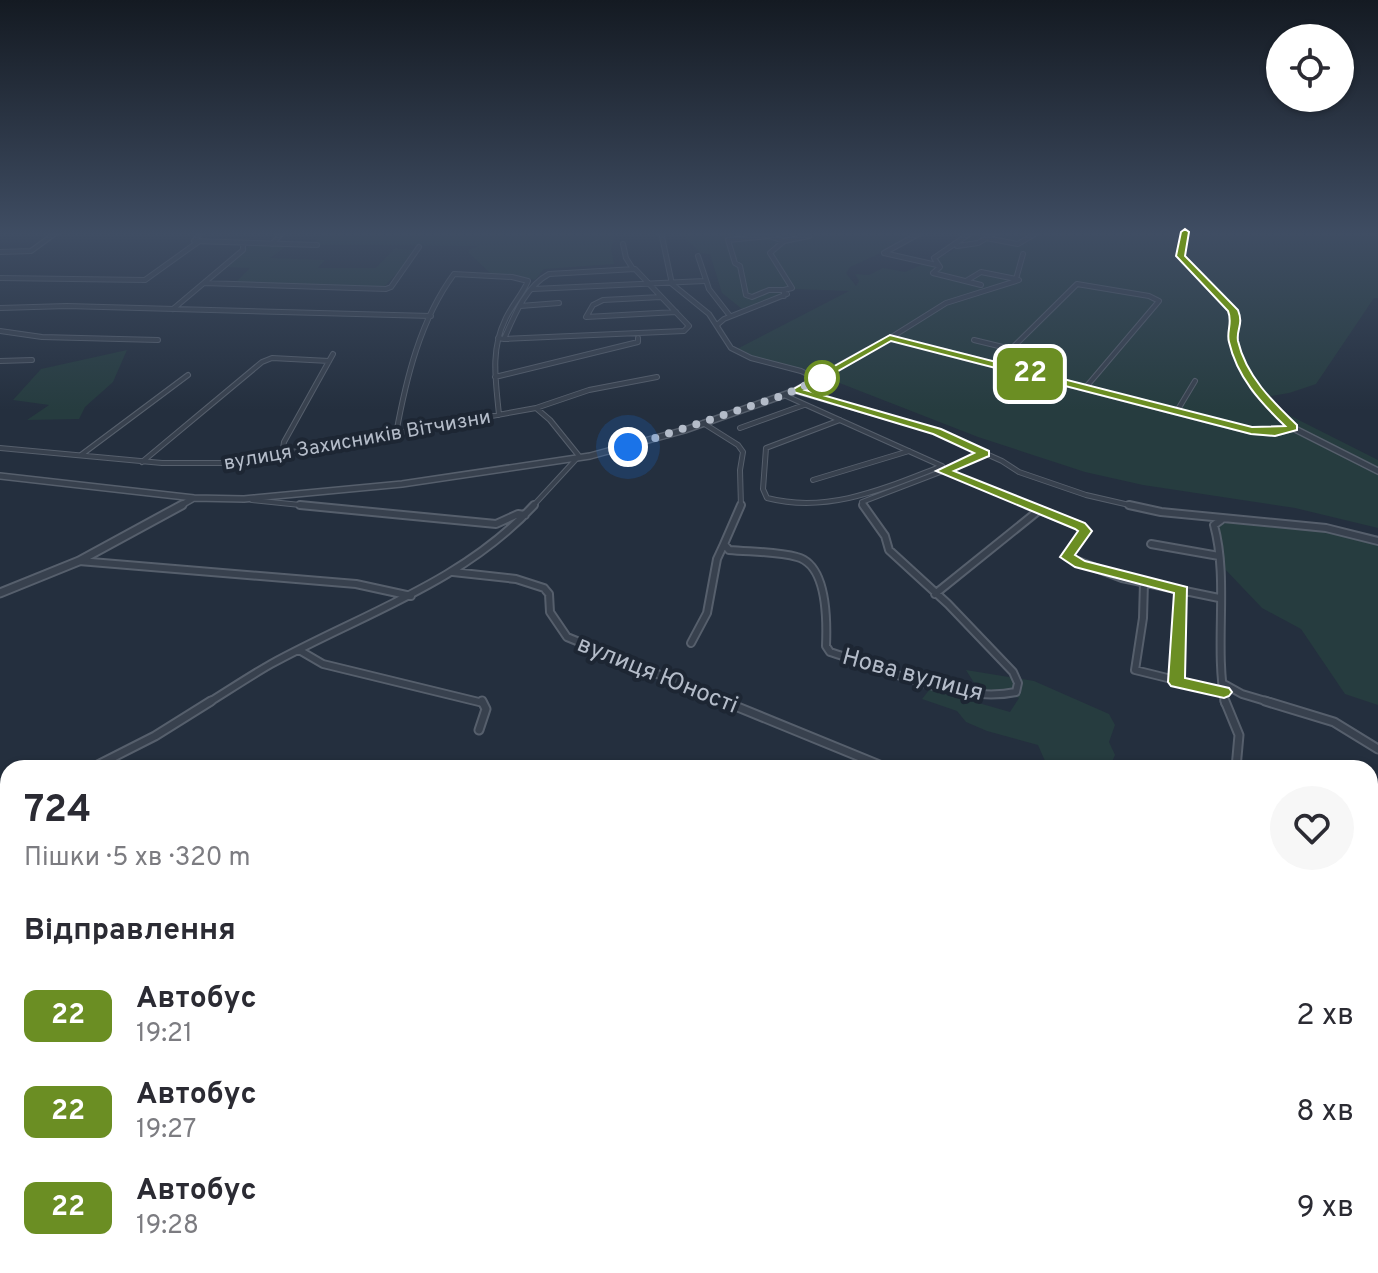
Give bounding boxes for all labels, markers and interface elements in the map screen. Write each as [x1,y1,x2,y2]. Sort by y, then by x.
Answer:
map controls [1266,24,1354,112]
button: locate [1266,24,1354,112]
line badge: 22 [994,348,1066,400]
text: 22 [1013,356,1047,392]
unlabelled marker [805,361,839,395]
street label: вулиця Захисників Вітчизни [222,405,493,477]
your location [608,427,648,467]
street label: вулиця Юності [572,630,742,722]
street label: Нова вулиця [839,643,986,709]
button: heart [1270,786,1354,870]
text: 724 [24,787,92,836]
text: Пішки · 5 хв · 320 m [24,842,251,875]
text: Відправлення [24,913,236,950]
text: Автобус [136,981,257,1018]
text: 22 [51,998,85,1034]
text: 2 хв [1296,998,1354,1035]
text: 19:21 [136,1018,193,1051]
text: Автобус [136,1077,257,1114]
text: 22 [51,1094,85,1130]
text: 8 хв [1296,1094,1354,1131]
text: 19:27 [136,1114,196,1147]
text: Автобус [136,1173,257,1210]
text: 22 [51,1190,85,1226]
text: 9 хв [1297,1190,1354,1227]
text: 19:28 [136,1210,199,1243]

